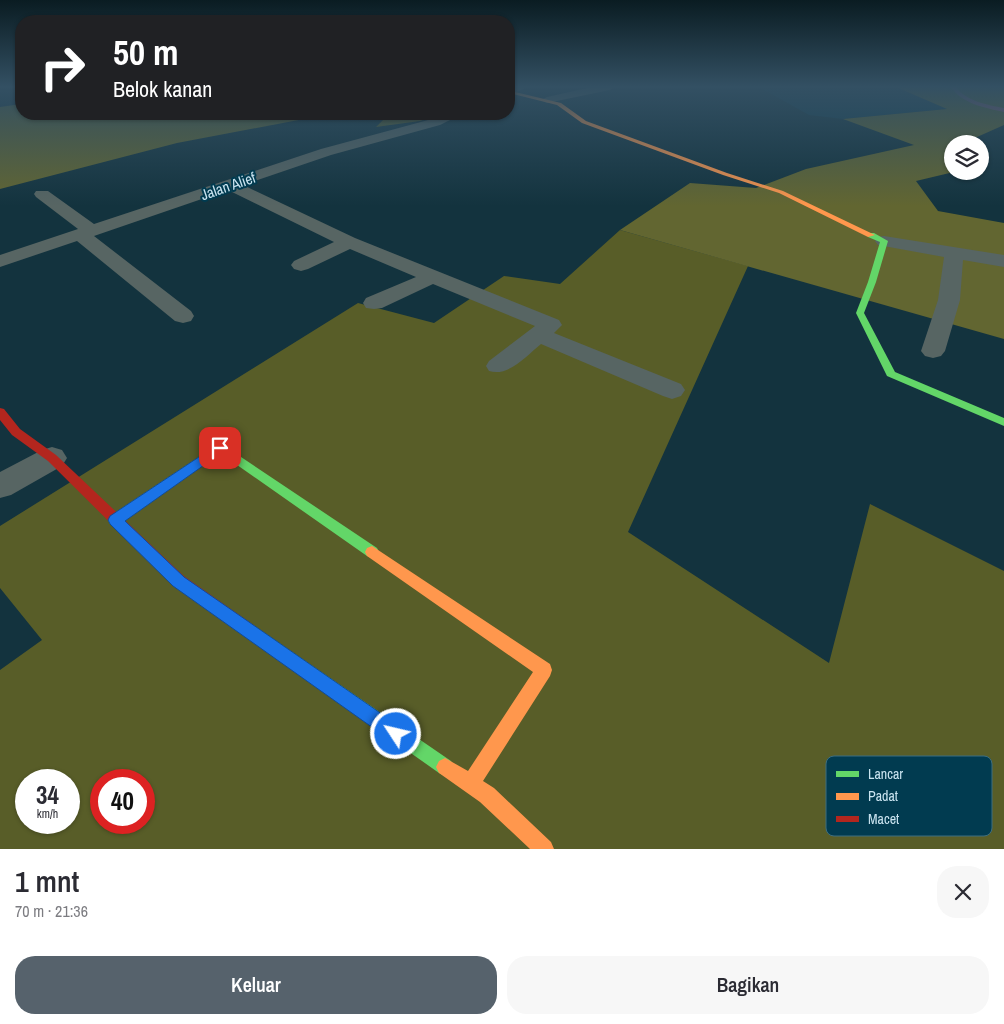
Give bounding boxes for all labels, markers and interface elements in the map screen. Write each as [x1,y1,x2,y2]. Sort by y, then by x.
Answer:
text: 50 m [113,29,178,76]
icon: right [30,35,95,100]
text: Belok kanan [113,74,212,104]
map controls [944,135,989,180]
button: layers [944,135,989,180]
street label: Jalan Alief [198,167,259,205]
pin [199,427,241,469]
icon: arrive [206,434,234,462]
position arrow [369,707,421,759]
legend [826,756,992,836]
text: Lancar [868,765,903,783]
speed limit sign: 40 [90,769,155,834]
text: 34 [36,778,59,812]
text: Padat [868,787,898,805]
text: km/h [37,806,58,822]
text: Macet [868,810,899,828]
text: 1 mnt [15,861,79,901]
button: close [937,866,989,918]
text: 70 m · 21:36 [15,900,88,922]
button: Keluar [15,956,497,1014]
button: Bagikan [507,956,989,1014]

